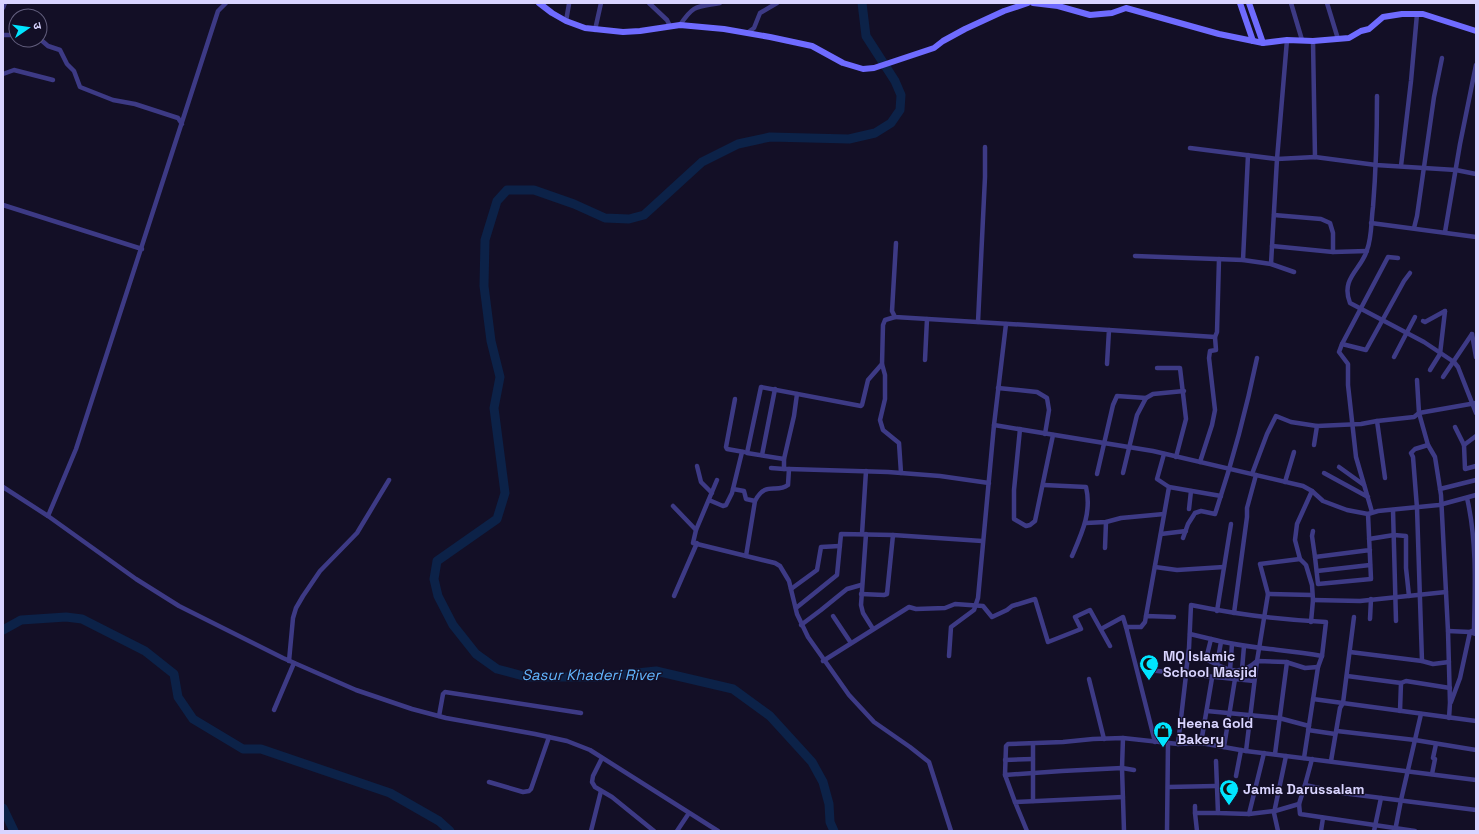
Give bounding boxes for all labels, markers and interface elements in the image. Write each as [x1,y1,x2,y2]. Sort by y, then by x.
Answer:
north arrow [8,8,48,48]
text: उ [30,21,45,31]
place label: MQ Islamic School Masjid [1163,647,1257,681]
mosque icon: MQ Islamic School Masjid [1138,653,1160,681]
water label: Sasur Khaderi River [522,665,661,684]
place label: Heena Gold Bakery [1177,714,1253,748]
shop icon: Heena Gold Bakery [1152,720,1174,748]
mosque icon: Jamia Darussalam [1218,778,1240,806]
place label: Jamia Darussalam [1243,780,1365,798]

